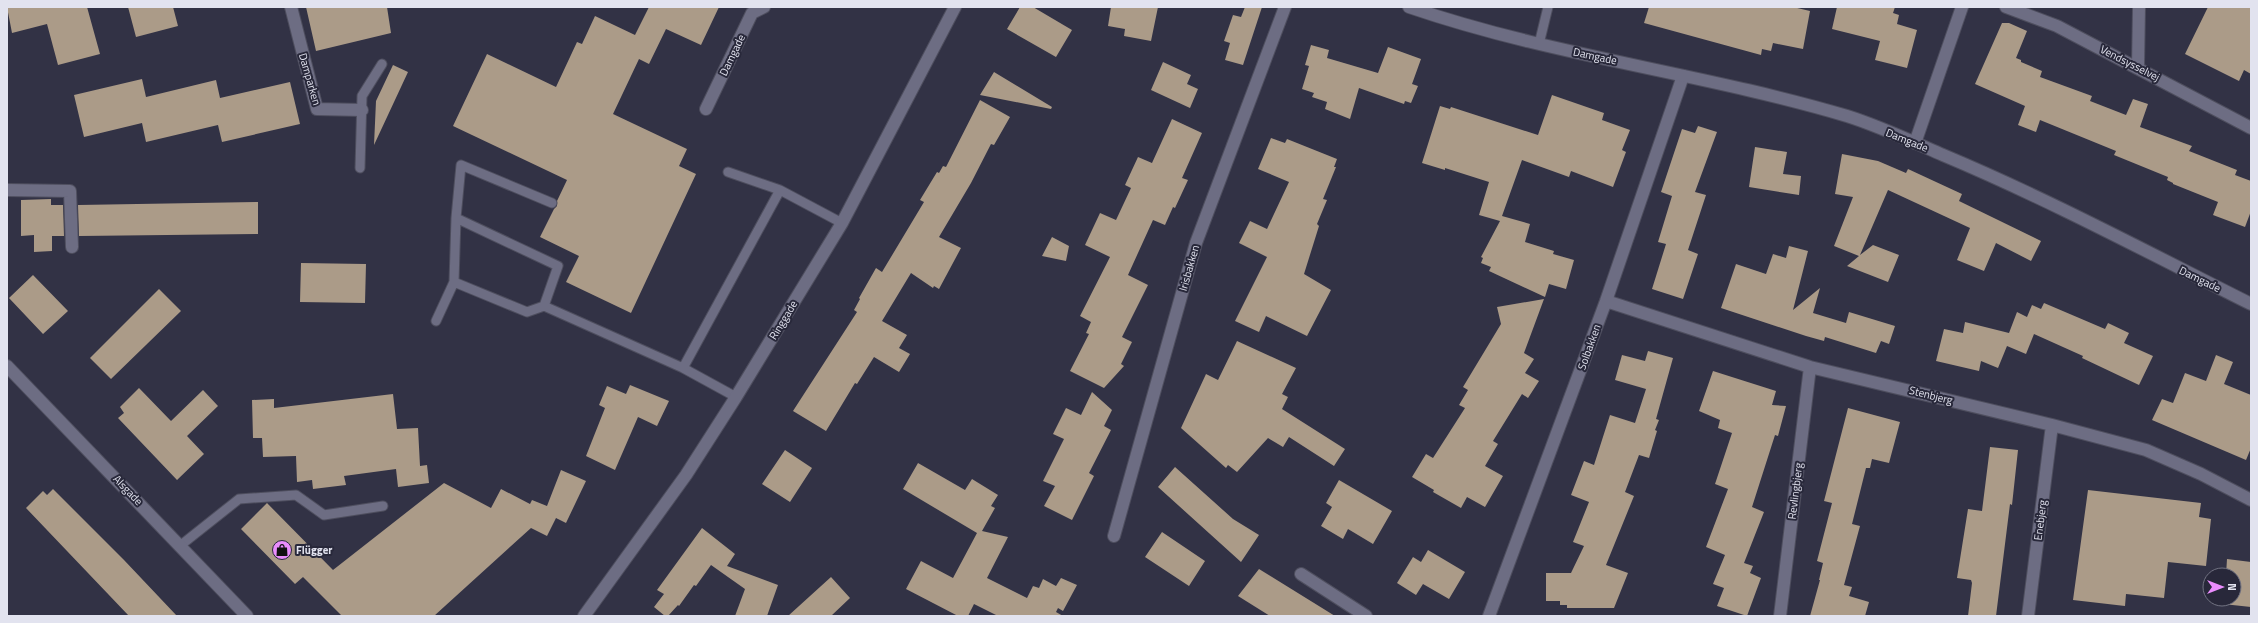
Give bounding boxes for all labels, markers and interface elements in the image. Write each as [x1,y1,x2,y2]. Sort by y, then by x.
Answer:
street label: Damgade [715,31,749,78]
street label: Vendsysselvej [2097,41,2163,85]
street label: Damgade [1572,44,1619,69]
street label: Damparken [295,51,325,107]
street label: Damgade [1883,124,1931,156]
street label: Irisbakken [1175,243,1203,293]
street label: Damgade [2177,262,2224,296]
street label: Ringgade [765,297,801,343]
street label: Solbakken [1573,322,1605,372]
street label: Stenbjerg [1908,382,1955,408]
street label: Revlingbjerg [1784,461,1806,520]
street label: Alsgade [109,471,147,509]
street label: Enebjerg [2030,498,2050,541]
shop icon: Flügger [271,539,293,561]
place label: Flügger [296,542,332,558]
north arrow [2202,567,2242,607]
text: N [2224,583,2240,591]

